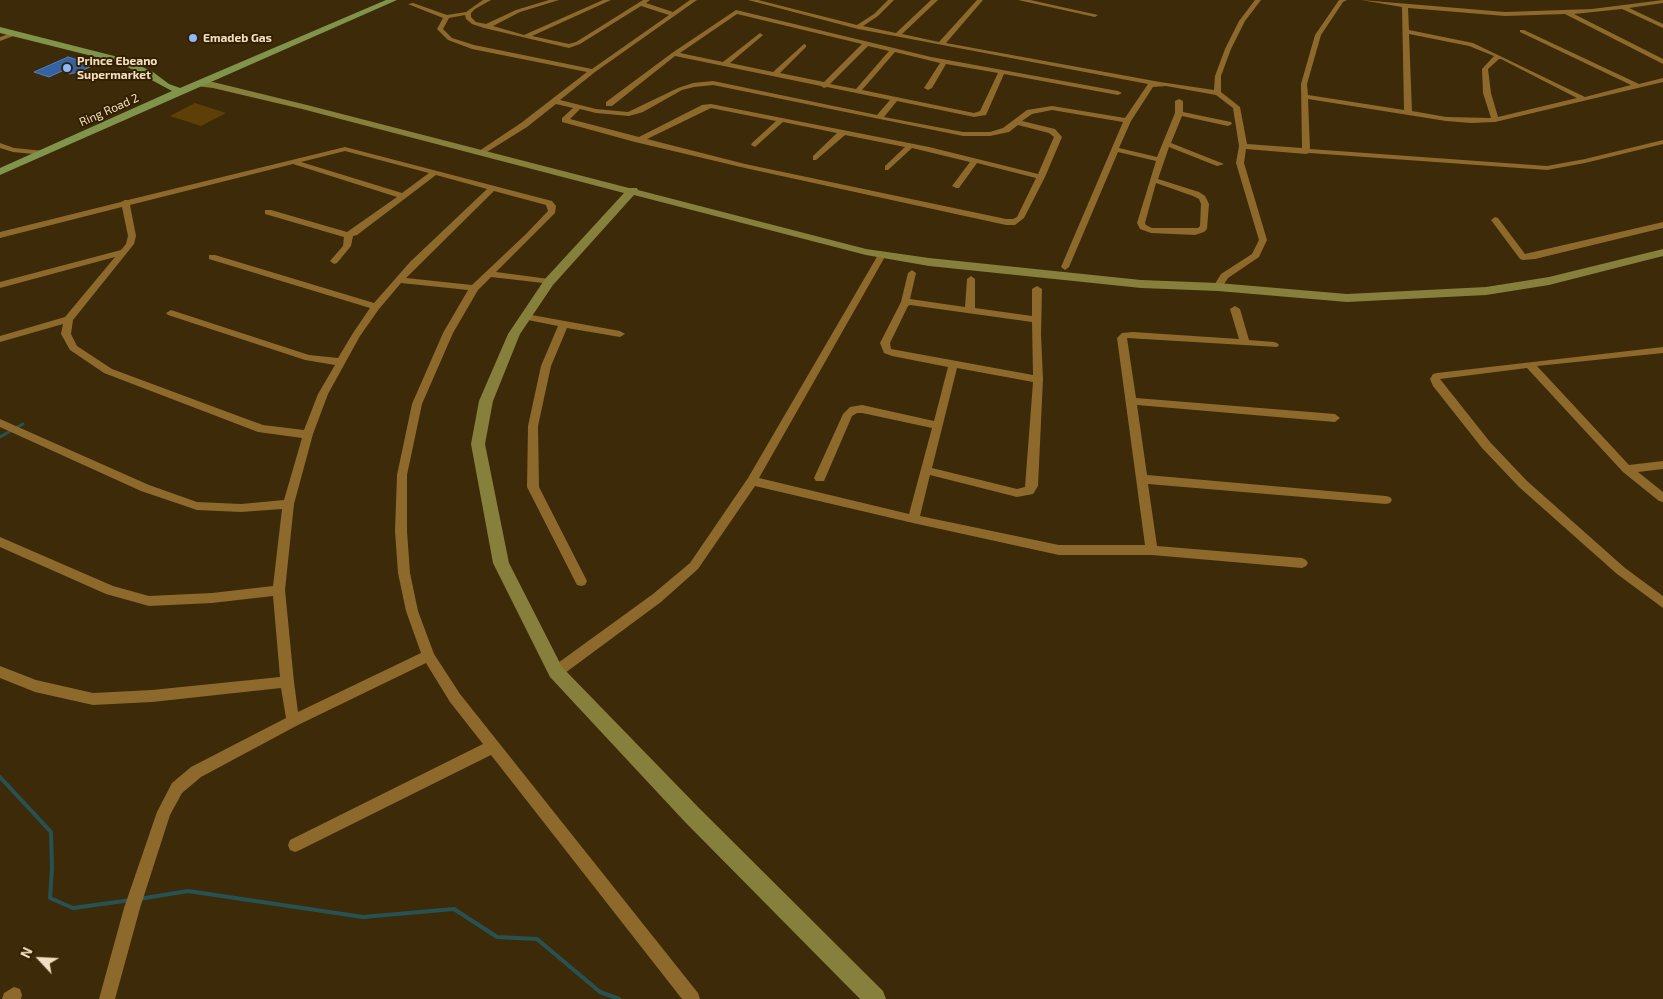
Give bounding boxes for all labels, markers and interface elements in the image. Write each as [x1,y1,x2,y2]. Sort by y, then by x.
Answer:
place label: Emadeb Gas [203,31,272,45]
marker: Emadeb Gas [187,32,199,44]
place label: Prince Ebeano Supermarket [77,54,157,82]
marker: Prince Ebeano Supermarket [61,62,73,74]
street label: Ring Road 2 [77,90,141,130]
north arrow [15,934,65,984]
text: N [16,944,36,961]

